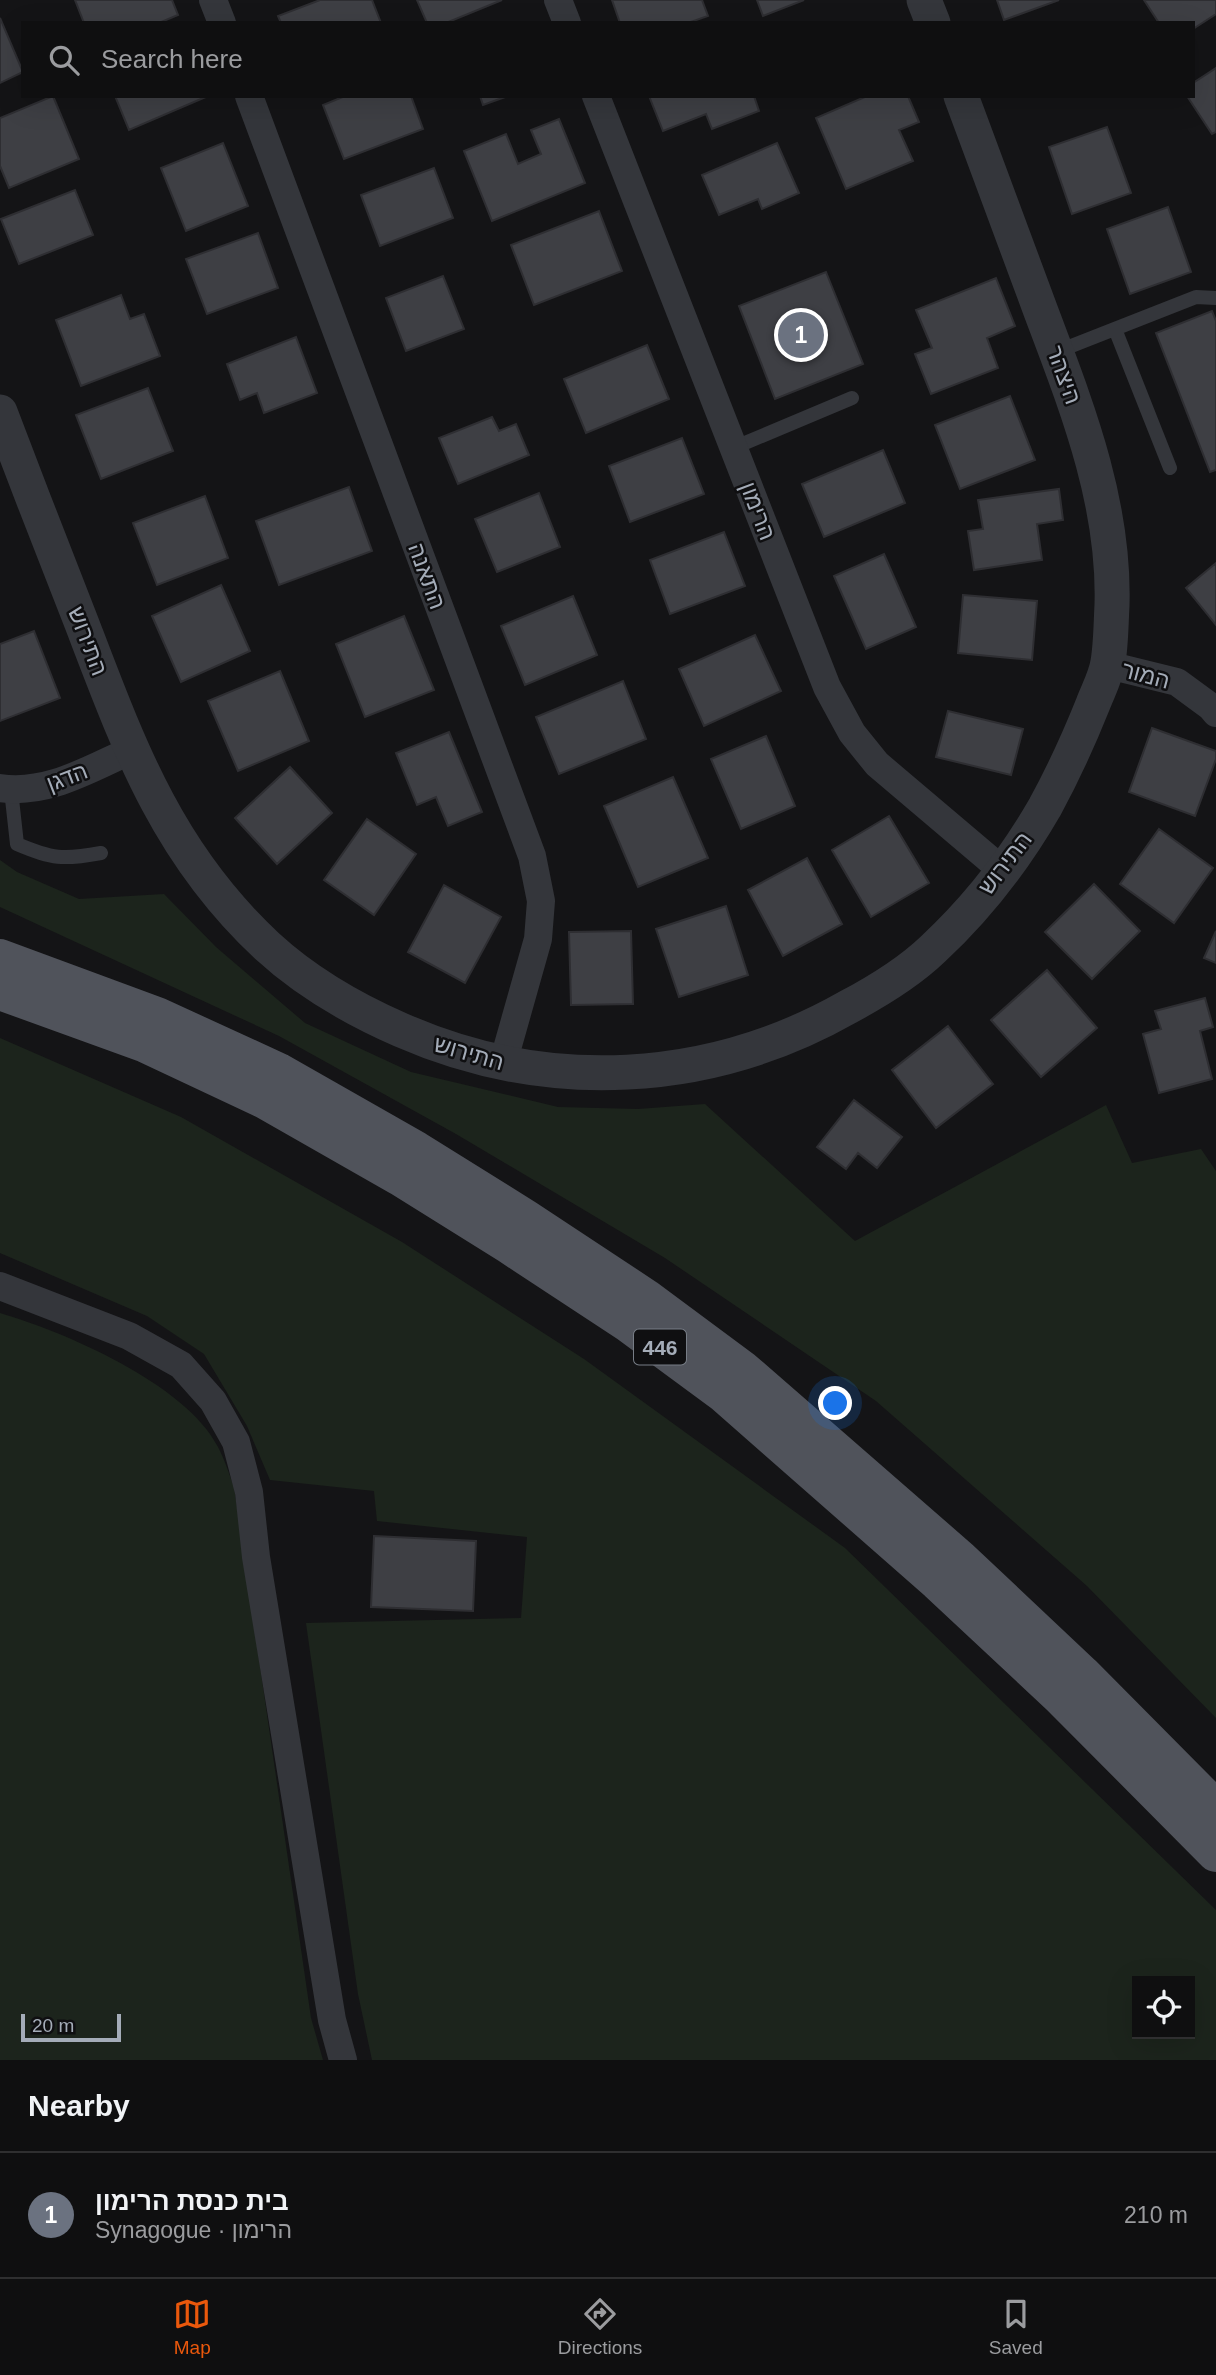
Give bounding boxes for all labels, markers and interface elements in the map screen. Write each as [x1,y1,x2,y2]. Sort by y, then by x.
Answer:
search box [21,21,1195,98]
icon: search [45,41,83,79]
text: Search here [101,44,243,74]
pin: 1 [778,309,824,361]
street label: היצהר [1042,342,1086,408]
street label: הרימון [735,478,781,544]
street label: התאנה [403,539,451,613]
street label: התירוש [63,603,113,679]
street label: המור [1119,656,1173,694]
street label: הדגן [43,757,91,797]
street label: התירוש [973,827,1037,899]
street label: התירוש [431,1031,507,1075]
road number: 446 [634,1330,686,1364]
your location [818,1386,852,1420]
map controls [1132,1976,1195,2039]
button: locate [1132,1976,1195,2039]
scale bar [21,2011,121,2043]
text: 20 m [32,2015,74,2036]
text: Nearby [28,2089,130,2122]
text: בית כנסת הרימון [95,2186,289,2216]
text: 1 [45,2202,57,2228]
text: 210 m [1124,2202,1188,2228]
text: Synagogue · הרימון [95,2217,292,2243]
tab: Map [173,2295,211,2359]
tab: Directions [558,2295,642,2359]
tab: Saved [989,2295,1043,2359]

